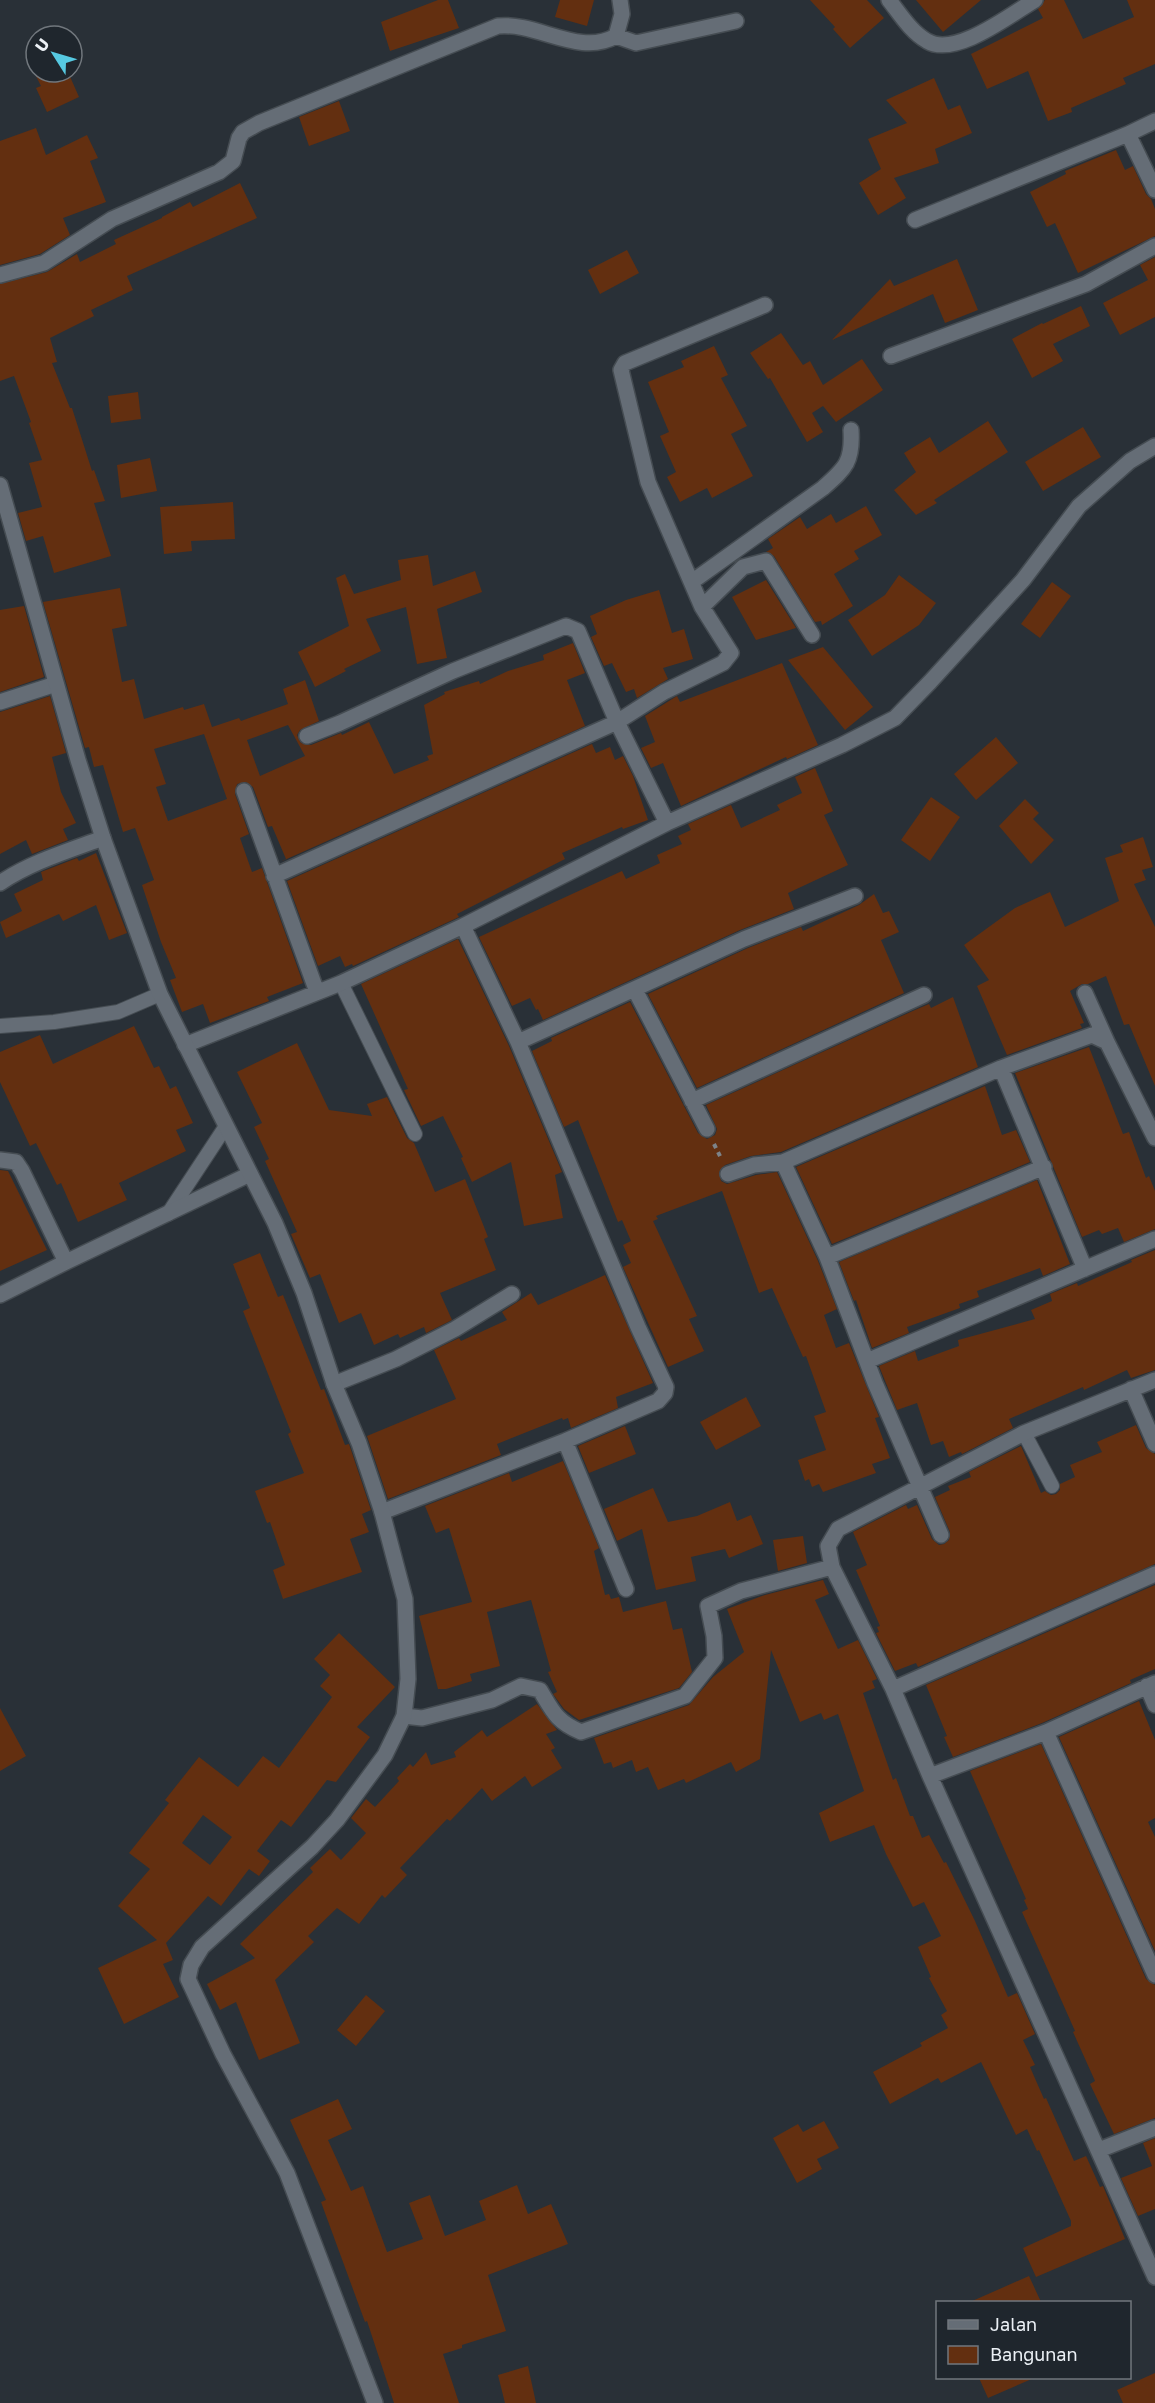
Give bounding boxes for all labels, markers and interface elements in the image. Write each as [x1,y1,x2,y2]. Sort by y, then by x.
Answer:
north arrow [24,24,84,84]
text: U [31,34,54,56]
legend [936,2301,1131,2379]
text: Jalan [990,2313,1037,2335]
text: Bangunan [990,2343,1078,2365]

